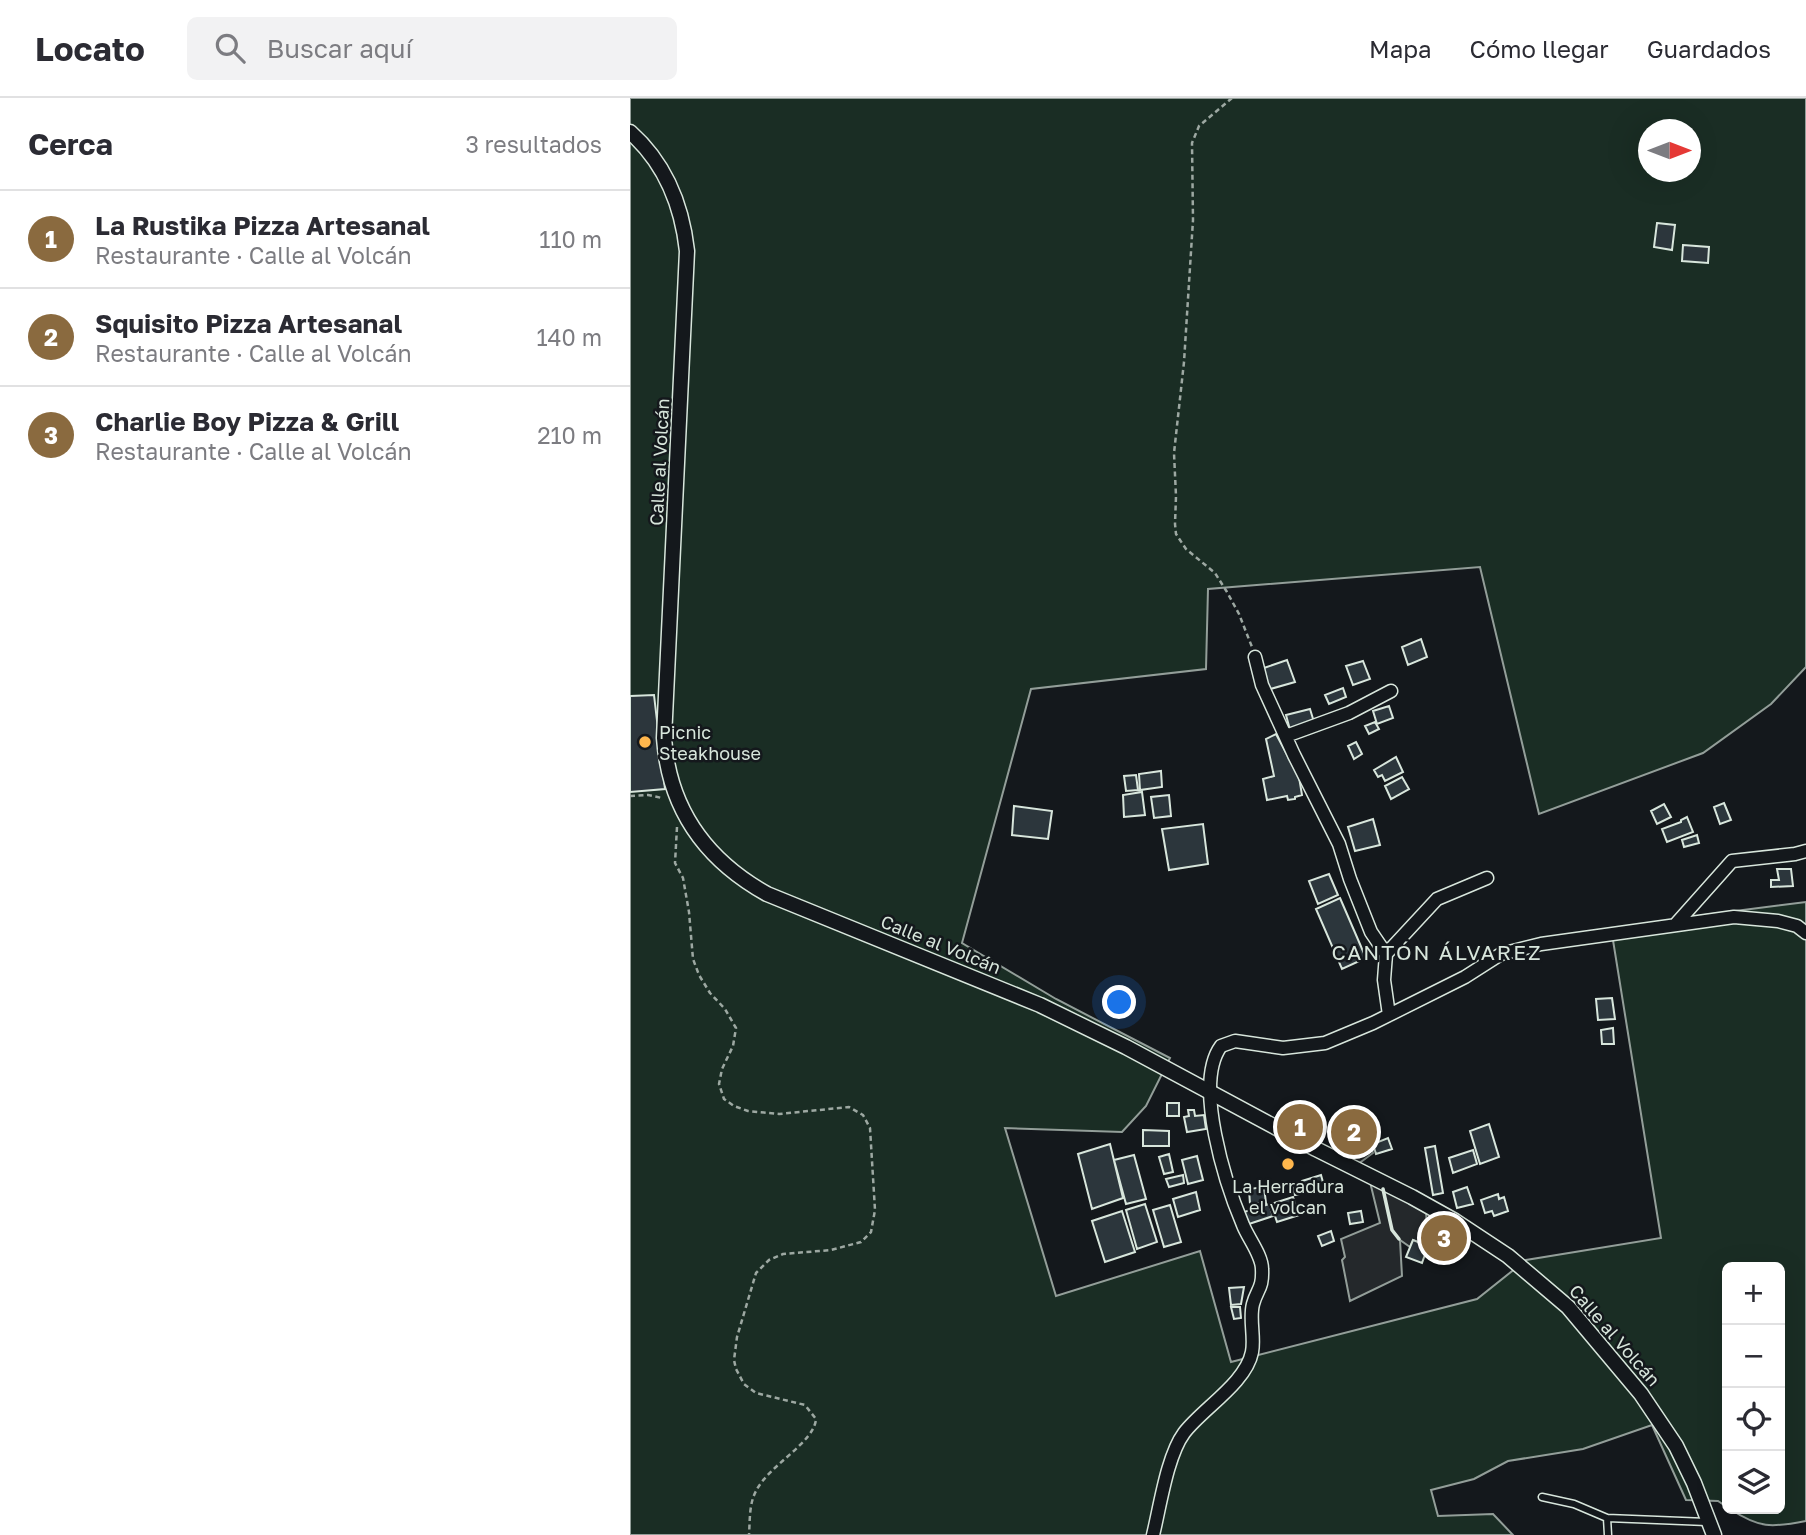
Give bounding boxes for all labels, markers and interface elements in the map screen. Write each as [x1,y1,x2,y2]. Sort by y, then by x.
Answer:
search box [187,17,677,80]
text: Locato [35,29,145,68]
icon: search [211,29,249,67]
text: Buscar aquí [267,33,413,64]
text: Mapa [1369,34,1432,63]
text: Cómo llegar [1470,34,1609,63]
text: Guardados [1647,34,1771,63]
north arrow [1638,119,1701,182]
text: Cerca [28,126,113,162]
text: 3 resultados [465,130,602,158]
text: La Rustika Pizza Artesanal [95,210,430,241]
text: 1 [45,225,57,253]
text: 110 m [539,225,602,253]
text: Restaurante · Calle al Volcán [95,241,412,269]
text: Squisito Pizza Artesanal [95,308,402,339]
text: 2 [44,323,58,351]
text: 140 m [536,323,602,351]
text: Restaurante · Calle al Volcán [95,339,412,367]
street label: Calle al Volcán [645,398,673,526]
text: Charlie Boy Pizza & Grill [95,406,399,437]
text: 3 [44,421,58,449]
text: 210 m [537,421,602,449]
text: Restaurante · Calle al Volcán [95,437,412,465]
place label: Picnic Steakhouse [659,721,761,764]
marker: Picnic Steakhouse [637,734,653,750]
street label: Calle al Volcán [878,910,1004,978]
district label: CANTÓN ÁLVAREZ [1331,939,1543,965]
your location [1102,985,1136,1019]
pin: 1 [1277,1101,1323,1153]
pin: 2 [1331,1106,1377,1158]
marker: La Herradura el volcan [1280,1156,1296,1172]
place label: La Herradura el volcan [1232,1175,1344,1218]
pin: 3 [1421,1212,1467,1264]
map controls [1722,1262,1785,1514]
button: + [1722,1262,1785,1325]
street label: Calle al Volcán [1565,1280,1665,1390]
button: − [1722,1325,1785,1388]
button: locate [1722,1388,1785,1451]
button: layers [1722,1451,1785,1514]

